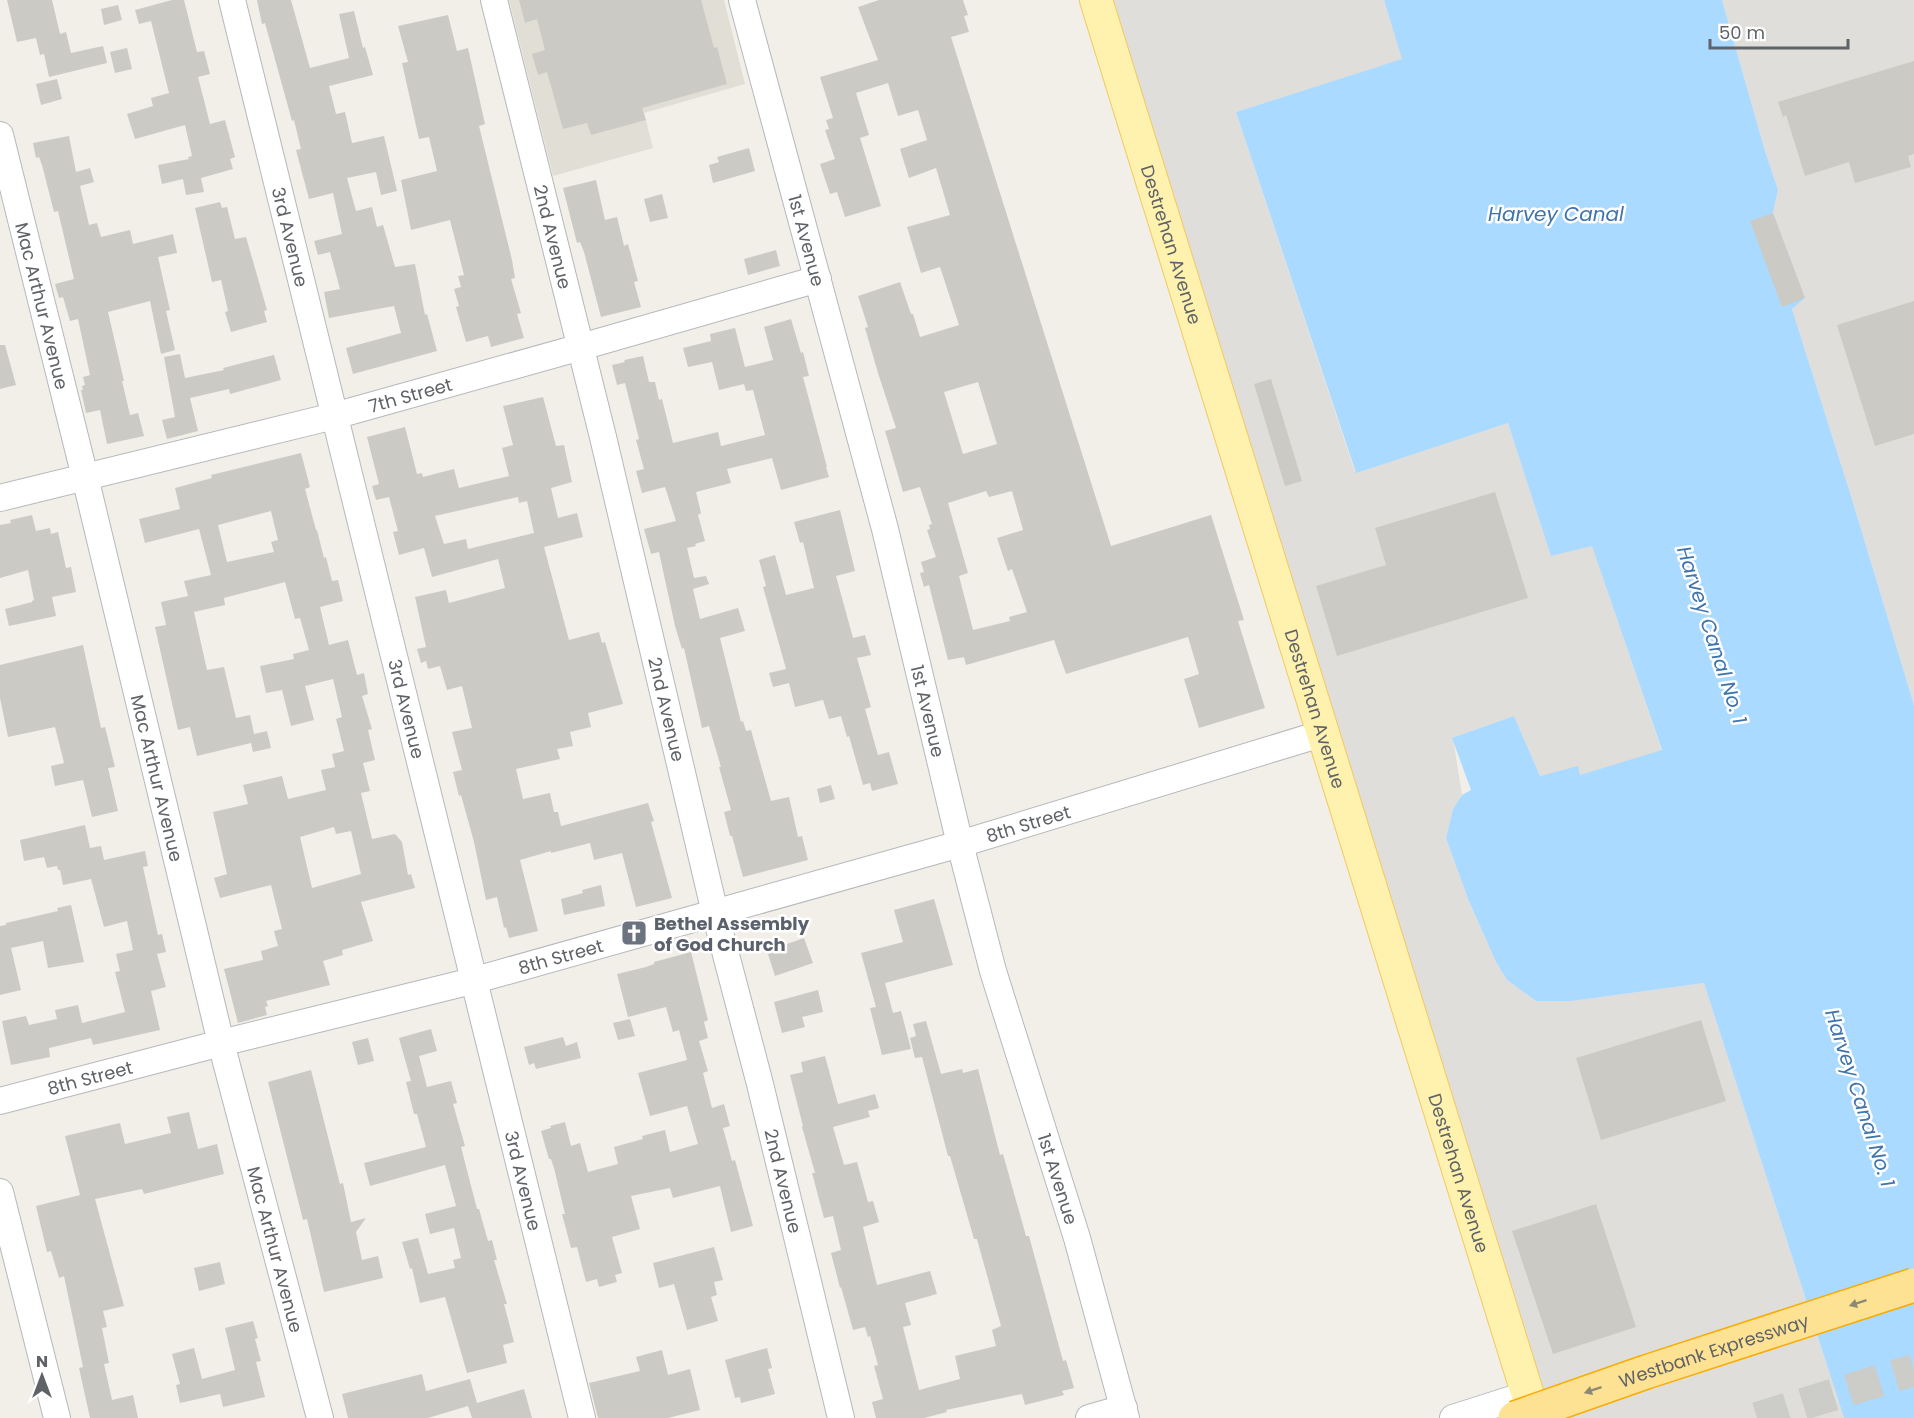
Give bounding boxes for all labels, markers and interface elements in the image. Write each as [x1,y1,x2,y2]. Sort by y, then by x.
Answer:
scale bar [1710,12,1848,50]
text: 50 m [1719,20,1765,45]
street label: Destrehan Avenue [1135,162,1208,327]
street label: 2nd Avenue [528,182,578,291]
street label: 3rd Avenue [266,184,315,289]
street label: 1st Avenue [783,192,831,289]
water label: Harvey Canal [1488,200,1624,228]
street label: Mac Arthur Avenue [10,220,75,392]
street label: 7th Street [366,371,455,418]
water label: Harvey Canal No. 1 [1670,543,1754,727]
street label: Destrehan Avenue [1279,626,1352,792]
street label: 2nd Avenue [643,654,691,764]
street label: 3rd Avenue [383,656,431,761]
street label: 1st Avenue [905,662,951,760]
street label: Mac Arthur Avenue [125,692,189,864]
street label: 8th Street [983,799,1073,848]
place label: Bethel Assembly of God Church [654,911,810,957]
church icon: Bethel Assembly of God Church [619,918,649,948]
street label: 8th Street [515,932,606,980]
water label: Harvey Canal No. 1 [1818,1006,1902,1190]
street label: 8th Street [45,1054,135,1101]
street label: Destrehan Avenue [1423,1090,1496,1256]
street label: 2nd Avenue [759,1126,808,1236]
street label: 3rd Avenue [499,1128,548,1233]
street label: 1st Avenue [1032,1130,1084,1228]
street label: Mac Arthur Avenue [242,1164,309,1335]
one-way arrow [1849,1298,1867,1308]
street label: Westbank Expressway [1615,1307,1812,1393]
north arrow [12,1346,72,1406]
text: N [36,1350,48,1373]
one-way arrow [1584,1386,1602,1396]

